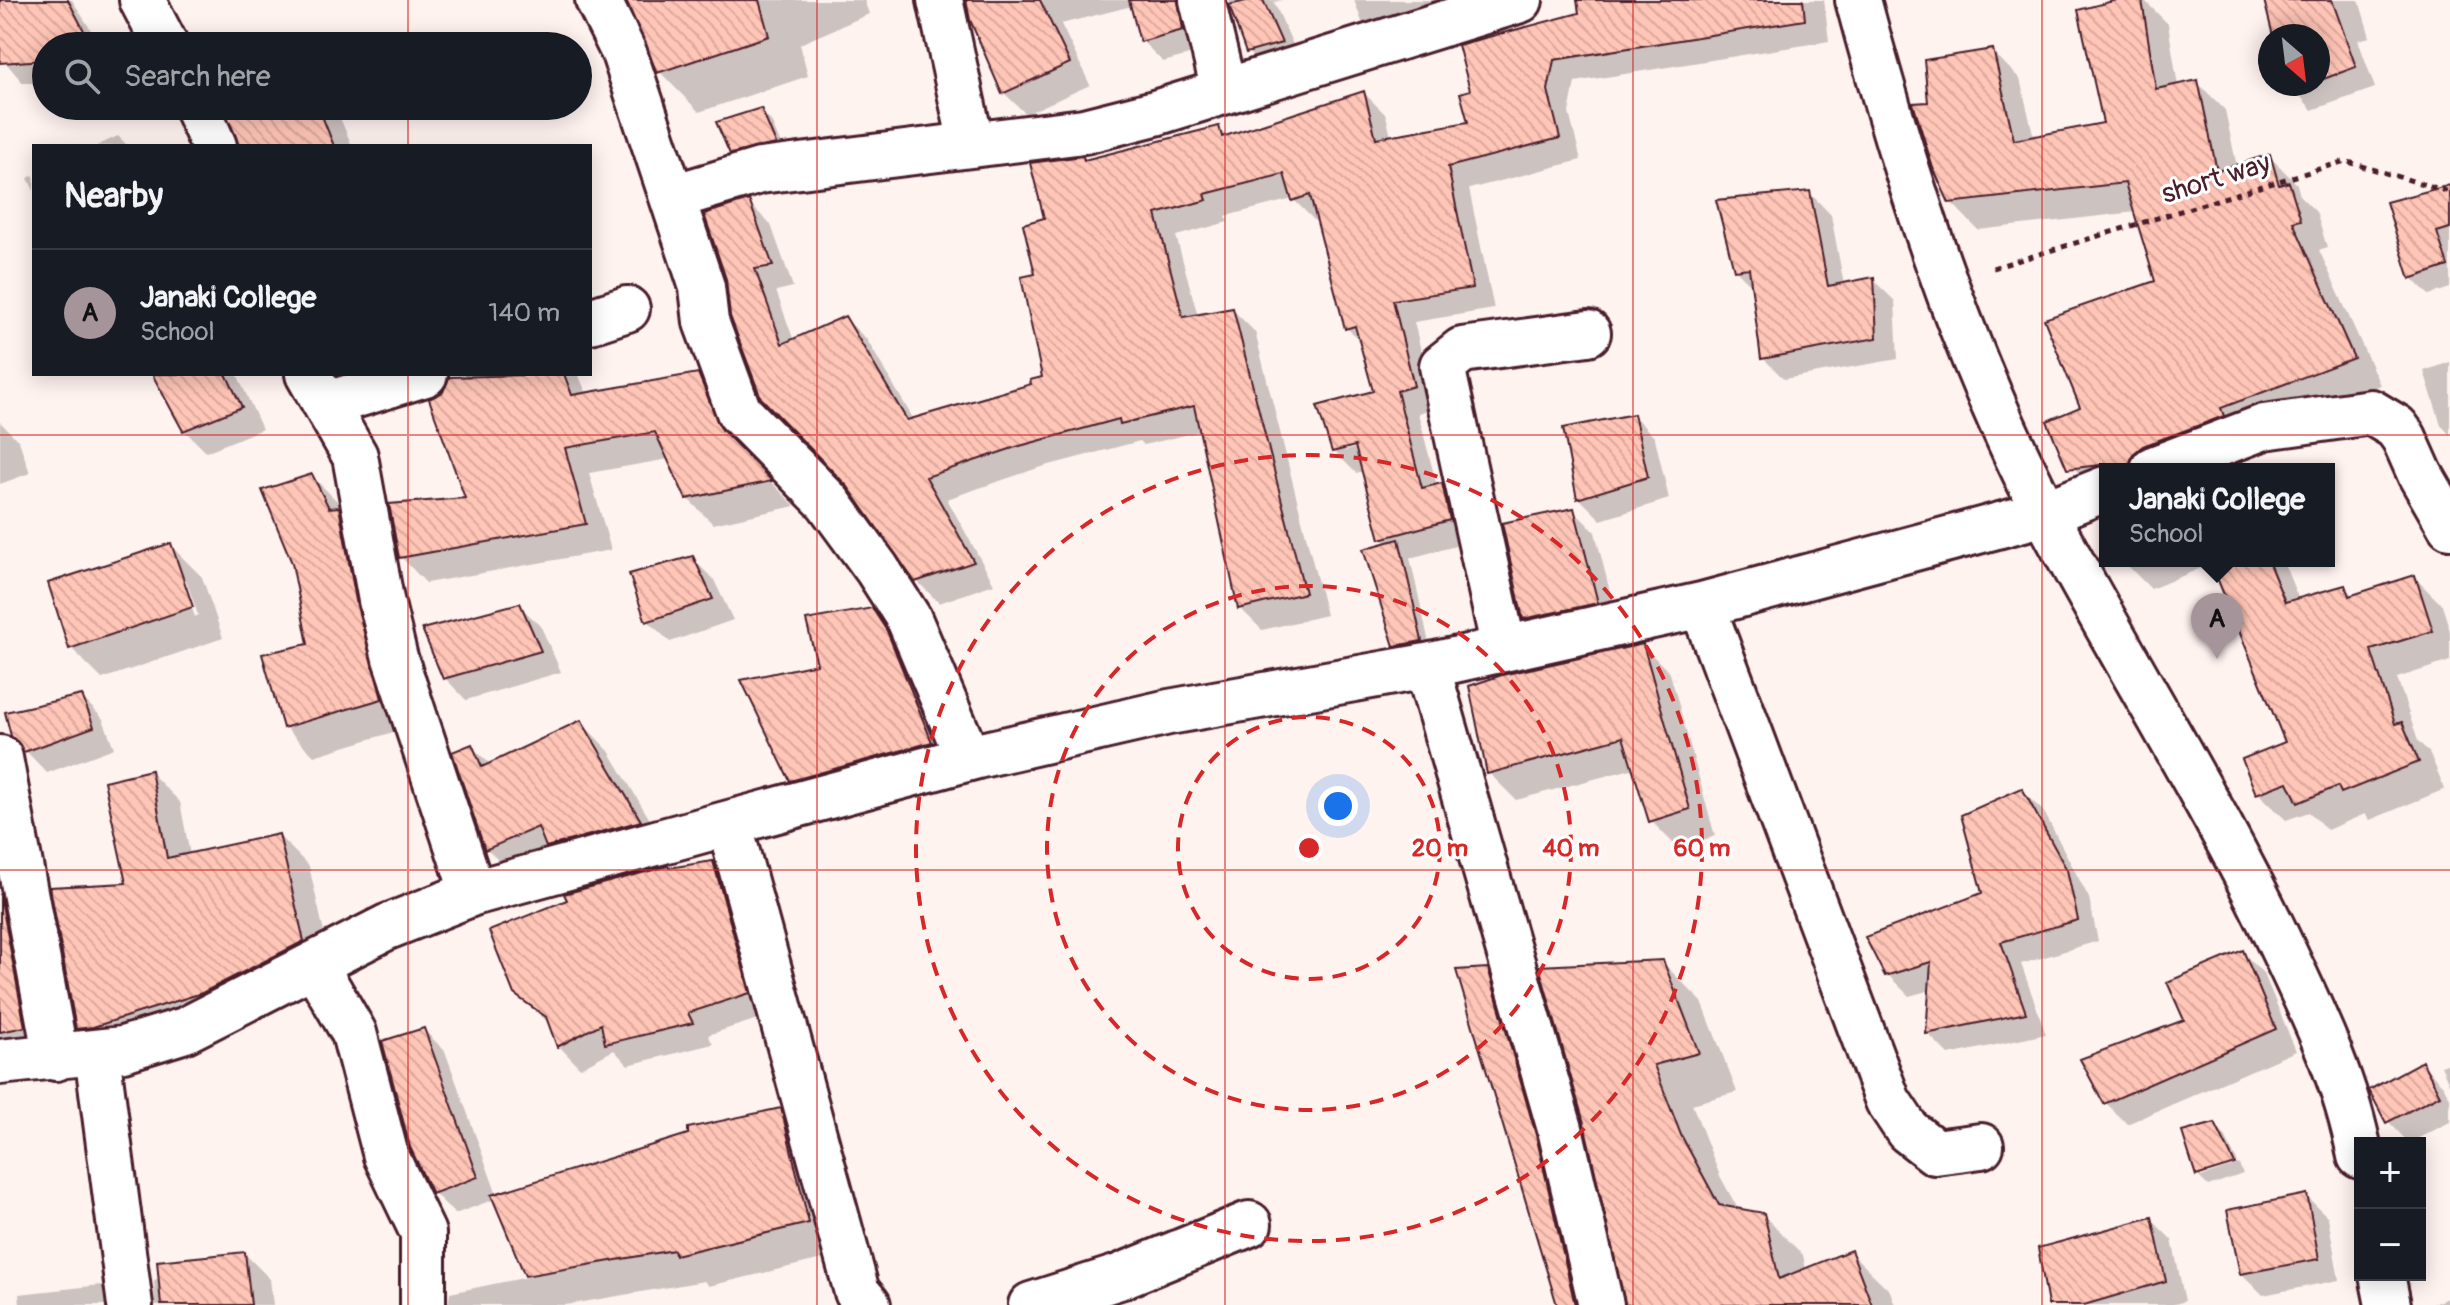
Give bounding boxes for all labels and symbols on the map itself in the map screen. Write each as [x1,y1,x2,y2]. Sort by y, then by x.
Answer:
north arrow [2258,24,2330,96]
street label: short way [2157,146,2275,212]
pin: A [2191,593,2243,659]
your location [1318,786,1358,826]
centre of rings [1295,834,1323,862]
text: 20 m [1412,834,1468,863]
text: 40 m [1543,834,1599,863]
text: 60 m [1674,834,1730,863]

